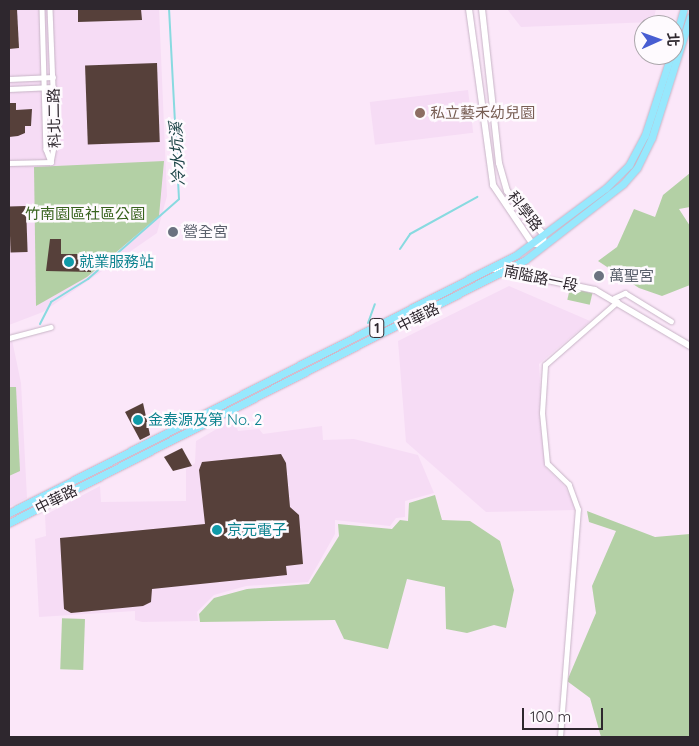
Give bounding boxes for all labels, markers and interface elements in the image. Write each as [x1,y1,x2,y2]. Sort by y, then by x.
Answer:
north arrow [634,15,684,65]
text: 北 [664,32,682,47]
street label: 科北二路 [44,88,64,148]
place label: 私立藝禾幼兒園 [430,104,535,122]
marker: 私立藝禾幼兒園 [414,107,426,119]
water label: 冷水坑溪 [166,122,188,186]
street label: 科學路 [504,188,546,234]
park label: 竹南園區社區公園 [25,205,145,223]
place label: 營全宮 [183,223,228,241]
marker: 營全宮 [167,226,179,238]
place label: 就業服務站 [79,253,154,271]
marker: 就業服務站 [63,256,75,268]
street label: 南隘路一段 [502,261,580,295]
place label: 萬聖宮 [609,267,654,285]
marker: 萬聖宮 [593,270,605,282]
street label: 中華路 [394,299,442,335]
road number: 1 [368,316,386,339]
place label: 金泰源及第 No. 2 [148,411,262,429]
marker: 金泰源及第 No. 2 [132,414,144,426]
street label: 中華路 [32,481,80,517]
place label: 京元電子 [227,521,287,539]
marker: 京元電子 [211,524,223,536]
scale bar [524,698,605,730]
text: 100 m [530,707,571,726]

